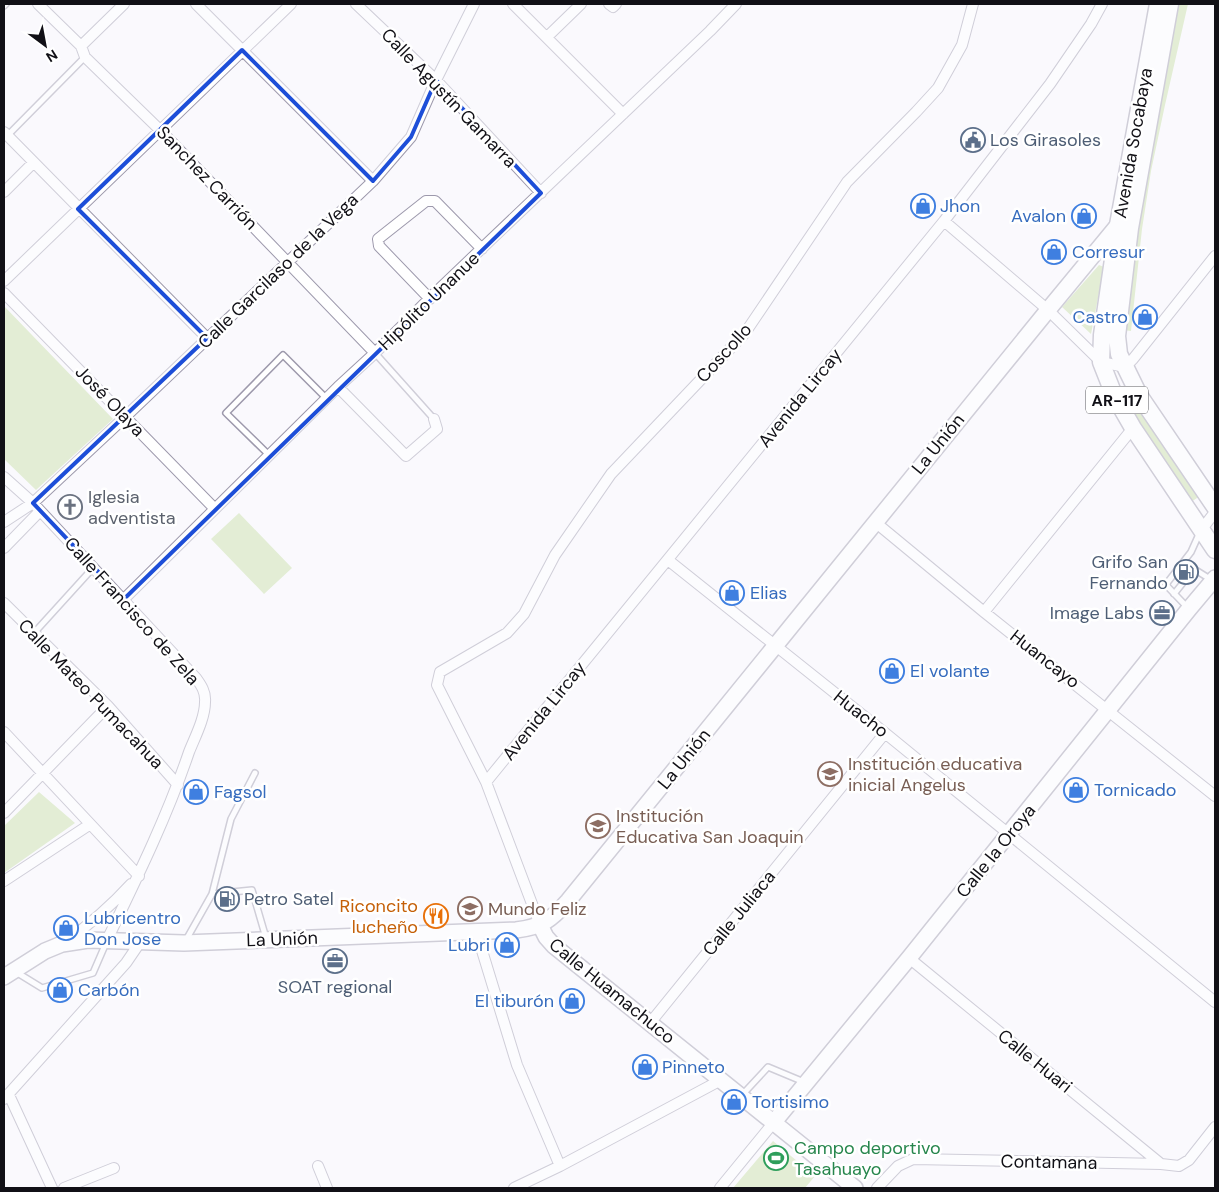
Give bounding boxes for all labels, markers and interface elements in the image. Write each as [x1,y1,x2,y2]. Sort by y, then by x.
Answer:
north arrow [20,20,70,70]
street label: Calle Agustín Gamarra [376,23,522,173]
text: N [43,46,61,66]
street label: Avenida Socabaya [1108,66,1158,220]
street label: Sanchez Carrión [151,121,263,235]
public building icon: Los Girasoles [960,127,986,153]
place label: Los Girasoles [990,128,1101,152]
street label: Calle Garcilaso de la Vega [193,188,363,354]
shop icon: Jhon [910,193,936,219]
place label: Jhon [940,194,980,218]
shop icon: Avalon [1071,203,1097,229]
place label: Avalon [1011,204,1066,228]
shop icon: Corresur [1041,239,1067,265]
place label: Corresur [1072,240,1145,264]
street label: Hipólito Unanue [373,247,485,355]
shop icon: Castro [1132,304,1158,330]
place label: Castro [1073,305,1128,329]
street label: Coscollo [691,318,757,388]
street label: Avenida Lircay [753,344,847,452]
street label: José Olaya [70,360,150,442]
road number: AR-117 [1086,386,1148,414]
street label: La Unión [906,409,970,479]
place label: Iglesia adventista [88,485,176,530]
church icon: Iglesia adventista [57,494,83,520]
street label: Calle Francisco de Zela [59,532,205,690]
place label: Grifo San Fernando [1089,550,1168,595]
fuel station icon: Grifo San Fernando [1173,559,1199,585]
shop icon: Elias [719,580,745,606]
place label: Elias [750,581,787,605]
office icon: Image Labs [1149,600,1175,626]
place label: Image Labs [1050,601,1144,625]
street label: Calle Mateo Pumacahua [13,614,169,774]
street label: Huancayo [1005,624,1085,694]
street label: Avenida Lircay [497,657,591,765]
shop icon: El volante [879,658,905,684]
place label: El volante [910,659,990,683]
street label: Huacho [829,685,893,743]
street label: La Unión [652,724,716,794]
place label: Institución educativa inicial Angelus [848,752,1022,797]
school or university icon: Institución educativa inicial Angelus [817,761,843,787]
shop icon: Tornicado [1063,777,1089,803]
place label: Tornicado [1094,778,1177,802]
shop icon: Fagsol [183,779,209,805]
place label: Fagsol [214,780,267,804]
street label: Calle la Oroya [951,799,1041,903]
place label: Institución Educativa San Joaquin [616,804,804,849]
school or university icon: Institución Educativa San Joaquin [585,813,611,839]
street label: Calle Juliaca [697,865,781,961]
fuel station icon: Petro Satel [214,886,240,912]
place label: Petro Satel [244,887,334,911]
place label: Riconcito lucheño [340,894,418,939]
school or university icon: Mundo Feliz [457,896,483,922]
place label: Mundo Feliz [488,897,587,921]
restaurant icon: Riconcito lucheño [423,903,449,929]
place label: Lubricentro Don Jose [84,906,181,951]
shop icon: Lubricentro Don Jose [53,915,79,941]
street label: La Unión [246,926,318,952]
shop icon: Lubri [494,932,520,958]
place label: Lubri [448,933,490,957]
street label: Calle Huamachuco [544,933,680,1049]
office icon: SOAT regional [322,948,348,974]
place label: SOAT regional [278,975,392,999]
shop icon: Carbón [47,977,73,1003]
place label: Carbón [78,978,140,1002]
shop icon: El tiburón [559,988,585,1014]
place label: El tiburón [475,989,554,1013]
street label: Calle Huari [993,1024,1077,1098]
shop icon: Pinneto [632,1054,658,1080]
place label: Pinneto [662,1055,725,1079]
shop icon: Tortisimo [721,1089,747,1115]
place label: Tortisimo [752,1090,829,1114]
place label: Campo deportivo Tasahuayo [794,1136,941,1181]
sports icon: Campo deportivo Tasahuayo [763,1145,789,1171]
street label: Contamana [1000,1149,1098,1175]

